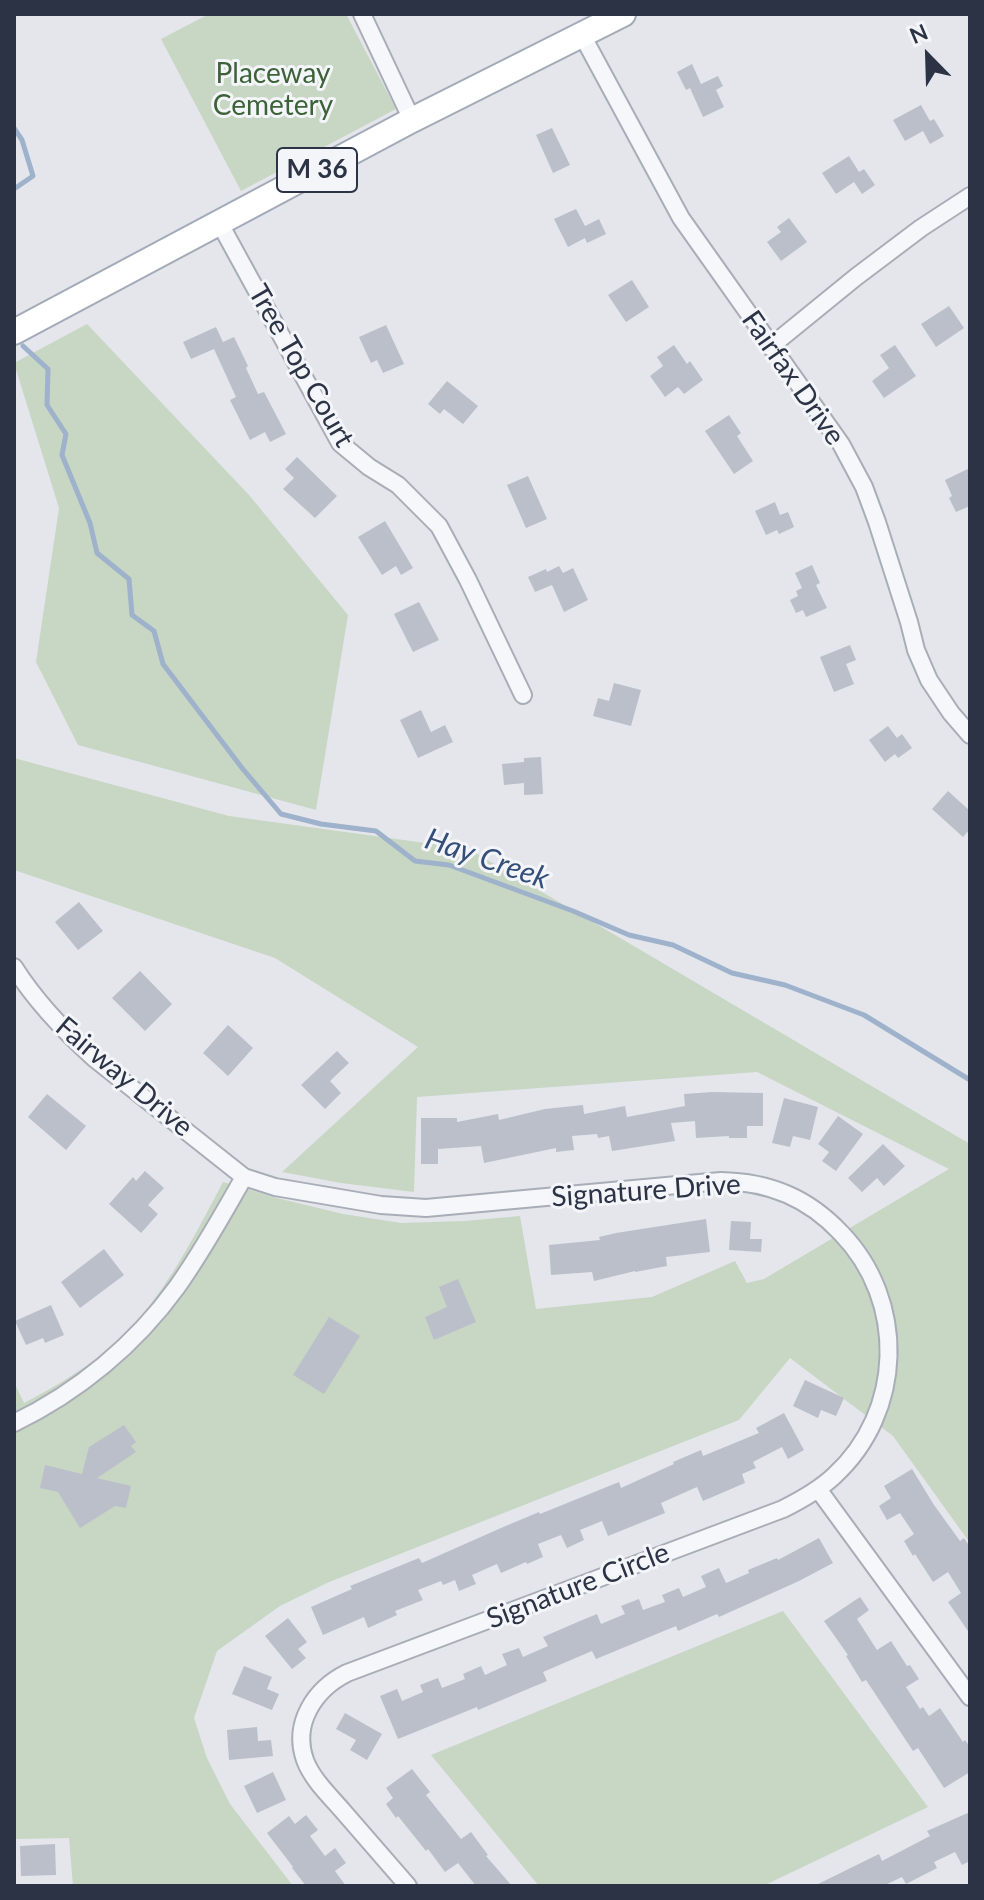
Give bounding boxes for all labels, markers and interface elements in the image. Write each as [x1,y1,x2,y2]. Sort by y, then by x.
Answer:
north arrow [888,16,968,96]
text: N [905,18,931,49]
park label: Placeway Cemetery [213,57,333,123]
road number: M 36 [277,148,357,192]
street label: Tree Top Court [241,279,361,453]
street label: Fairfax Drive [734,304,852,452]
water label: Hay Creek [420,821,554,897]
street label: Fairway Drive [49,1010,199,1144]
street label: Signature Drive [550,1168,742,1214]
street label: Signature Circle [482,1536,674,1636]

